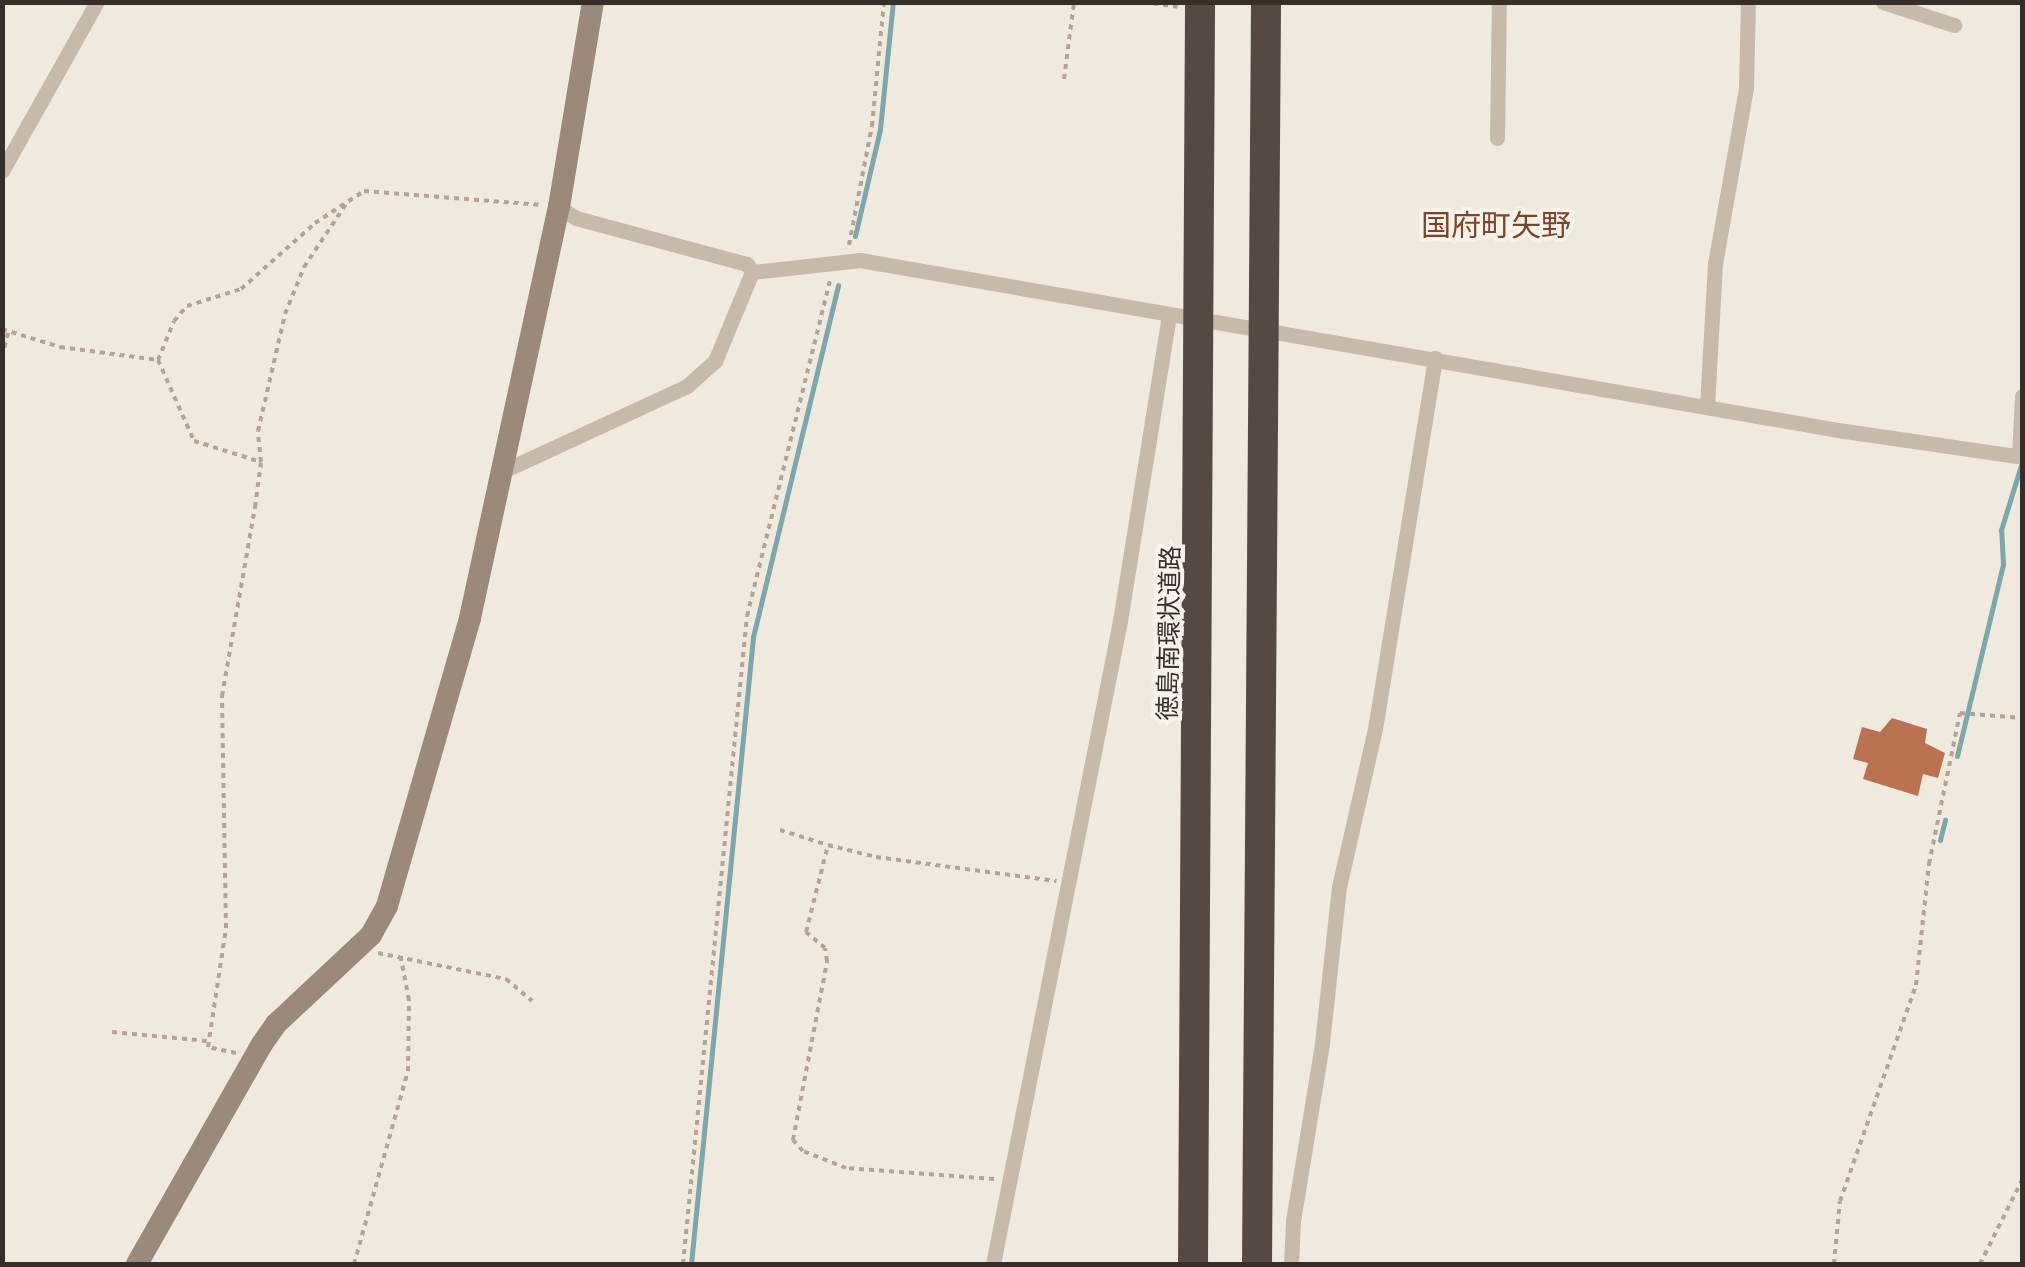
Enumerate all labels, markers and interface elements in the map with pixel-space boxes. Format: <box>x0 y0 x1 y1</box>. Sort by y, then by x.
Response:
district label: 国府町矢野 <box>1421 207 1571 243</box>
street label: 徳島南環状道路 <box>1152 545 1186 721</box>

